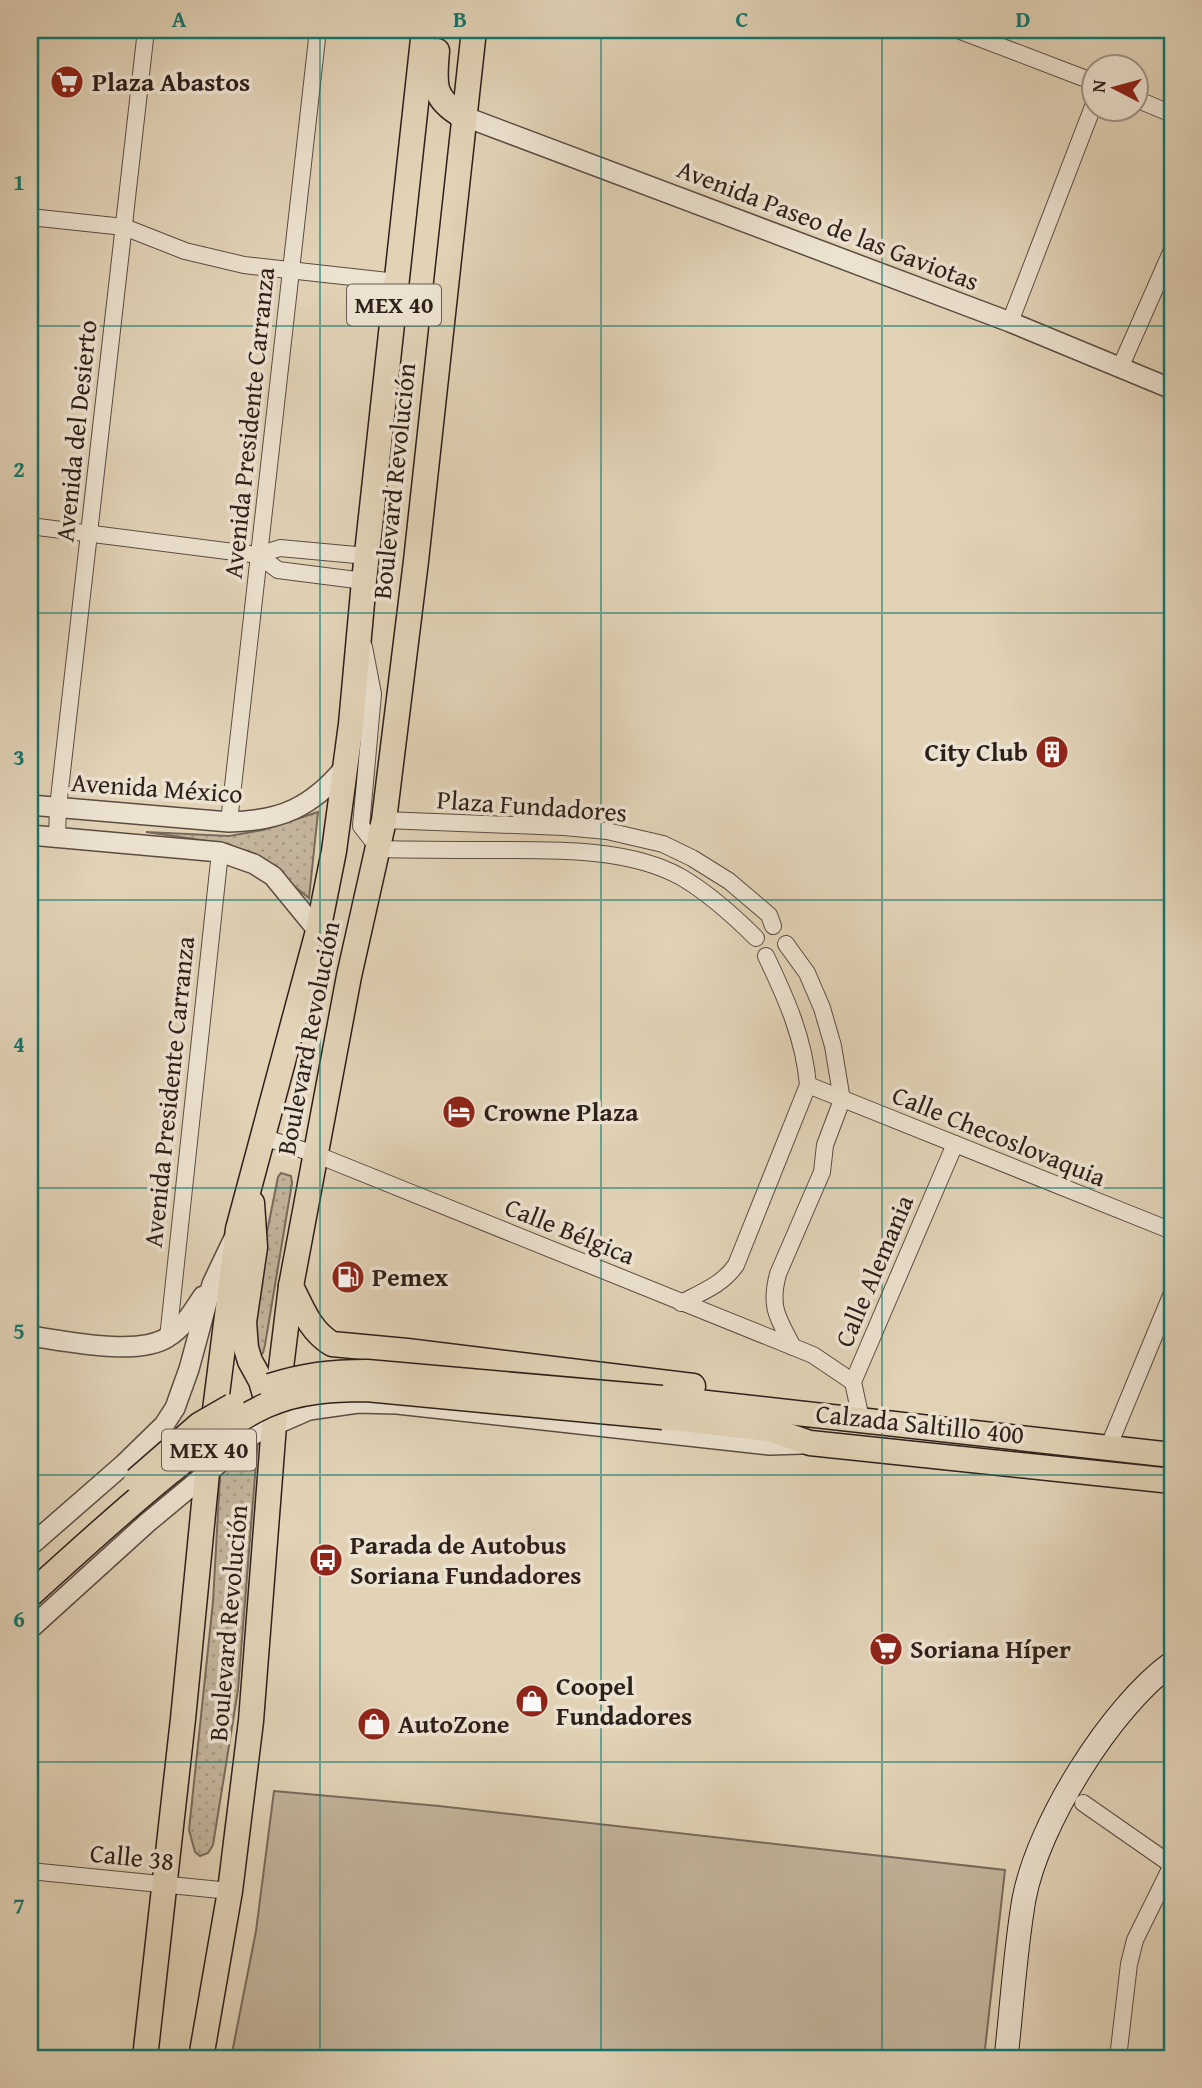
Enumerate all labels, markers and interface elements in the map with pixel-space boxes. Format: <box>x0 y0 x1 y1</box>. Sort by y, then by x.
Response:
text: A <box>172 2 187 35</box>
text: B <box>453 2 467 35</box>
text: C <box>735 2 749 35</box>
text: D <box>1016 2 1031 35</box>
north arrow <box>1080 52 1150 122</box>
place label: Plaza Abastos <box>92 62 250 101</box>
supermarket icon: Plaza Abastos <box>48 63 86 101</box>
text: N <box>1084 78 1113 94</box>
street label: Avenida Paseo de las Gaviotas <box>672 149 985 300</box>
text: 1 <box>13 165 25 198</box>
street label: Avenida Presidente Carranza <box>213 265 284 581</box>
road number: MEX 40 <box>347 284 441 326</box>
street label: Avenida del Desierto <box>44 318 107 544</box>
street label: Boulevard Revolución <box>362 361 425 601</box>
text: 2 <box>13 452 25 485</box>
place label: City Club <box>924 732 1028 771</box>
building icon: City Club <box>1033 733 1071 771</box>
text: 3 <box>13 740 25 773</box>
street label: Avenida México <box>70 762 244 813</box>
street label: Plaza Fundadores <box>436 779 628 832</box>
street label: Boulevard Revolución <box>266 917 349 1158</box>
street label: Avenida Presidente Carranza <box>133 934 204 1250</box>
text: 4 <box>13 1027 25 1060</box>
street label: Calle Checoslovaquia <box>887 1075 1112 1196</box>
place label: Crowne Plaza <box>484 1092 639 1131</box>
hotel icon: Crowne Plaza <box>440 1093 478 1131</box>
street label: Calle Bélgica <box>499 1187 642 1275</box>
street label: Calle Alemania <box>824 1188 923 1353</box>
place label: Pemex <box>372 1257 449 1296</box>
fuel station icon: Pemex <box>329 1258 367 1296</box>
text: 5 <box>13 1314 25 1347</box>
street label: Calzada Saltillo 400 <box>814 1393 1026 1454</box>
road number: MEX 40 <box>162 1430 256 1470</box>
street label: Boulevard Revolución <box>198 1503 257 1743</box>
place label: Parada de Autobus Soriana Fundadores <box>350 1525 581 1594</box>
bus stop icon: Parada de Autobus Soriana Fundadores <box>307 1541 345 1579</box>
text: 6 <box>13 1602 25 1635</box>
place label: Soriana Híper <box>910 1629 1071 1668</box>
supermarket icon: Soriana Híper <box>867 1630 905 1668</box>
place label: Coopel Fundadores <box>556 1666 692 1735</box>
shop icon: Coopel Fundadores <box>513 1682 551 1720</box>
place label: AutoZone <box>398 1704 510 1743</box>
shop icon: AutoZone <box>355 1705 393 1743</box>
street label: Calle 38 <box>88 1833 176 1880</box>
text: 7 <box>13 1889 25 1922</box>

